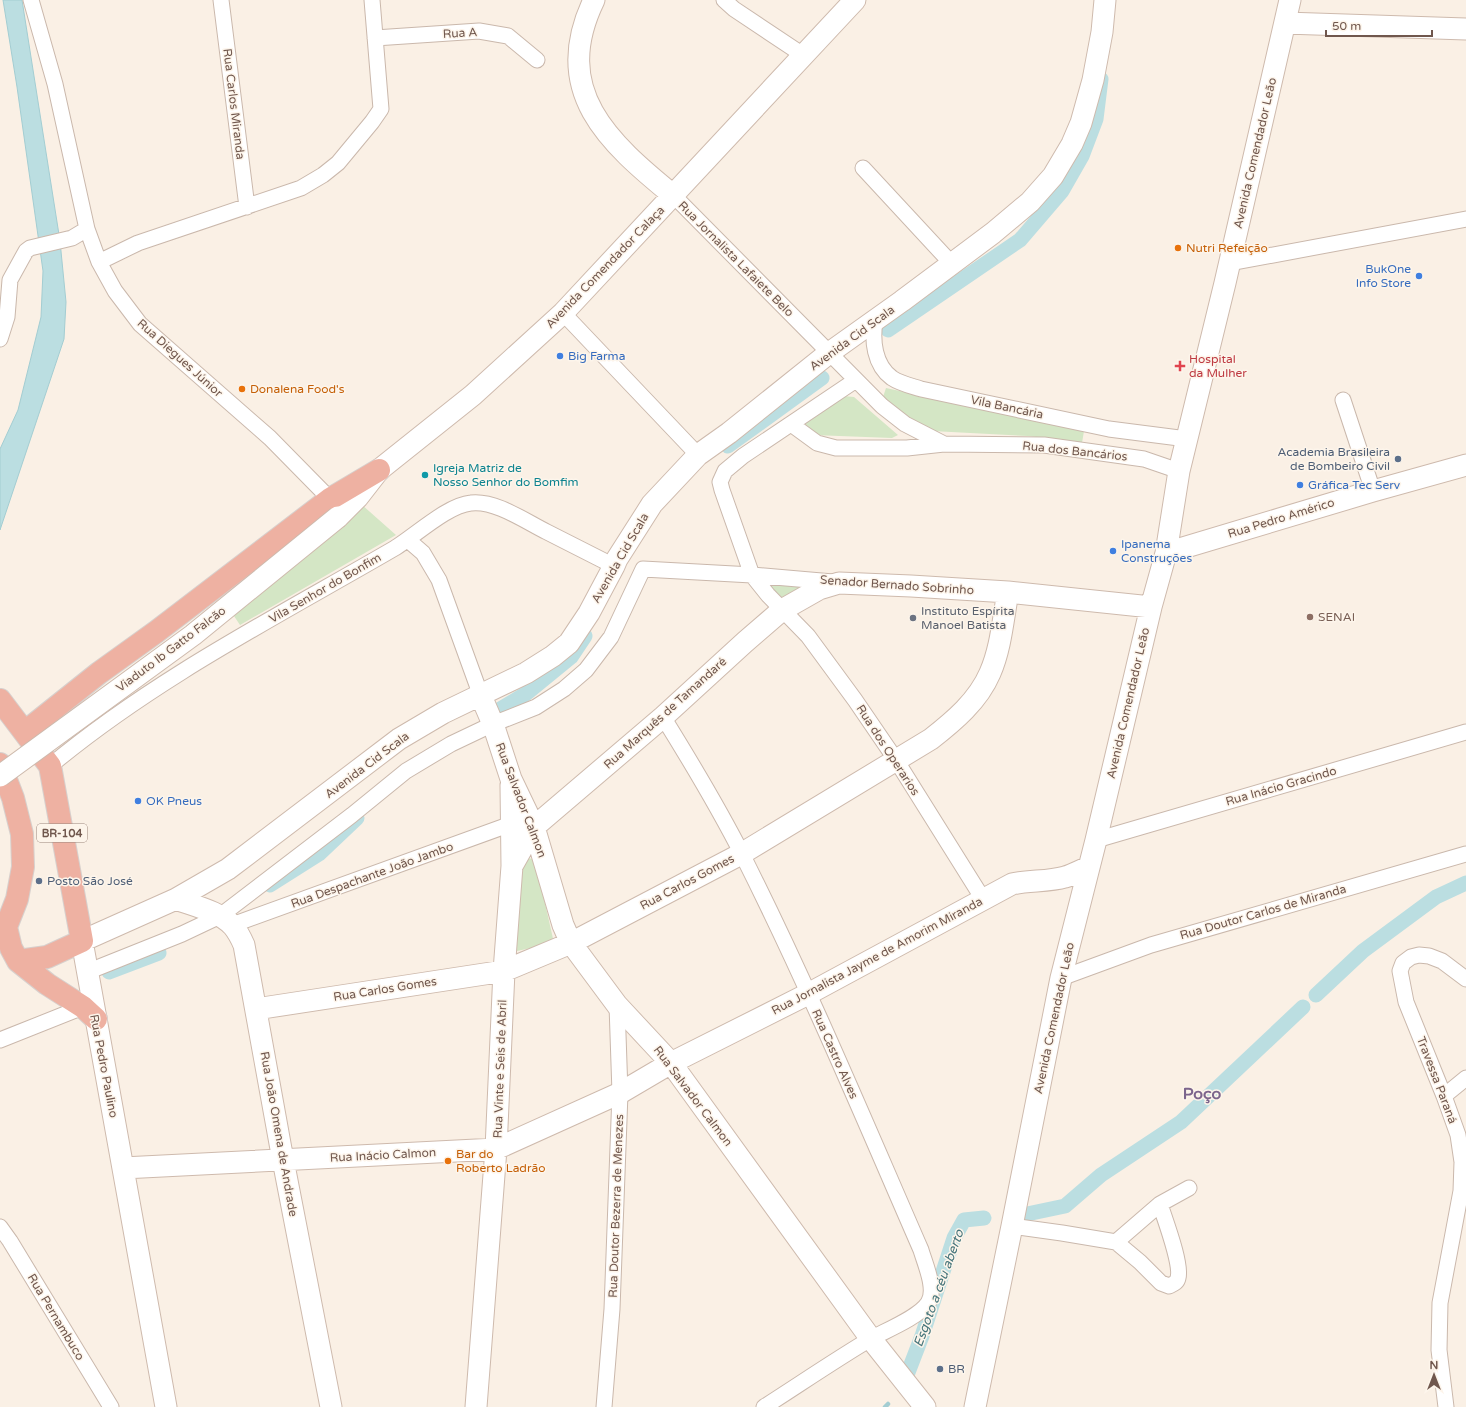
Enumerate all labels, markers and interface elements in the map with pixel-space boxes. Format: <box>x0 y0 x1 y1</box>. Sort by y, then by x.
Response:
scale bar <box>1326 12 1432 38</box>
text: 50 m <box>1332 19 1361 33</box>
street label: Rua A <box>442 25 478 41</box>
street label: Rua Carlos Miranda <box>220 48 248 160</box>
street label: Avenida Comendador Leão <box>1231 76 1279 230</box>
street label: Rua Jornalista Lafaiete Belo <box>675 198 797 320</box>
street label: Avenida Comendador Calaça <box>543 203 667 331</box>
place label: Nutri Refeição <box>1186 241 1268 255</box>
marker: Nutri Refeição <box>1173 243 1183 253</box>
place label: BukOne Info Store <box>1356 262 1411 290</box>
marker: BukOne Info Store <box>1414 271 1424 281</box>
street label: Avenida Cid Scala <box>807 302 897 374</box>
street label: Rua Diegues Júnior <box>134 316 226 400</box>
place label: Big Farma <box>568 349 625 363</box>
marker: Big Farma <box>555 351 565 361</box>
place label: Hospital da Mulher <box>1189 352 1247 380</box>
marker: Hospital da Mulher <box>1174 360 1186 372</box>
place label: Donalena Food's <box>250 382 345 396</box>
marker: Donalena Food's <box>237 384 247 394</box>
street label: Vila Bancária <box>969 392 1045 422</box>
street label: Rua dos Bancários <box>1022 439 1128 464</box>
place label: Academia Brasileira de Bombeiro Civil <box>1277 445 1390 473</box>
marker: Academia Brasileira de Bombeiro Civil <box>1393 454 1403 464</box>
place label: Igreja Matriz de Nosso Senhor do Bomfim <box>433 461 579 489</box>
marker: Igreja Matriz de Nosso Senhor do Bomfim <box>420 470 430 480</box>
place label: Gráfica Tec Serv <box>1308 478 1401 492</box>
marker: Gráfica Tec Serv <box>1295 480 1305 490</box>
street label: Rua Pedro Américo <box>1226 495 1336 541</box>
street label: Avenida Cid Scala <box>589 511 651 605</box>
place label: Ipanema Construções <box>1121 537 1192 565</box>
marker: Ipanema Construções <box>1108 546 1118 556</box>
street label: Vila Senhor do Bonfim <box>266 550 384 626</box>
street label: Senador Bernado Sobrinho <box>820 573 974 597</box>
street label: Viaduto Ib Gatto Falcão <box>113 603 229 695</box>
place label: Instituto Espírita Manoel Batista <box>921 604 1015 632</box>
place label: SENAI <box>1318 610 1355 624</box>
marker: SENAI <box>1305 612 1315 622</box>
marker: Instituto Espírita Manoel Batista <box>908 613 918 623</box>
street label: Avenida Comendador Leão <box>1104 626 1152 780</box>
street label: Rua Marquês de Tamandaré <box>601 654 729 772</box>
street label: Rua dos Operarios <box>853 702 923 798</box>
street label: Avenida Cid Scala <box>322 729 412 801</box>
street label: Rua Salvador Calmon <box>493 740 549 860</box>
street label: Rua Inácio Gracindo <box>1224 763 1338 809</box>
place label: OK Pneus <box>146 794 202 808</box>
marker: OK Pneus <box>133 796 143 806</box>
road number: BR-104 <box>37 824 87 842</box>
street label: Rua Despachante João Jambo <box>289 839 455 911</box>
street label: Rua Carlos Gomes <box>638 851 737 913</box>
place label: Posto São José <box>47 874 133 888</box>
marker: Posto São José <box>34 876 44 886</box>
street label: Rua Doutor Carlos de Miranda <box>1178 882 1348 942</box>
street label: Rua Jornalista Jayme de Amorim Miranda <box>769 894 985 1018</box>
street label: Avenida Comendador Leão <box>1031 941 1077 1095</box>
street label: Rua Carlos Gomes <box>332 974 438 1004</box>
street label: Rua Vinte e Seis de Abril <box>491 999 509 1139</box>
street label: Rua Castro Alves <box>809 1007 861 1101</box>
street label: Rua Pedro Paulino <box>87 1013 121 1119</box>
street label: Travessa Paraná <box>1414 1034 1460 1126</box>
street label: Rua Salvador Calmon <box>651 1043 735 1149</box>
street label: Rua João Omena de Andrade <box>258 1050 300 1218</box>
district label: Poço <box>1183 1084 1221 1104</box>
street label: Rua Doutor Bezerra de Menezes <box>606 1114 626 1298</box>
street label: Rua Inácio Calmon <box>329 1145 437 1165</box>
place label: Bar do Roberto Ladrão <box>456 1147 546 1175</box>
marker: Bar do Roberto Ladrão <box>443 1156 453 1166</box>
water label: Esgoto a céu aberto <box>910 1227 968 1349</box>
street label: Rua Pernambuco <box>25 1271 87 1363</box>
north arrow <box>1414 1355 1454 1395</box>
text: N <box>1430 1359 1438 1372</box>
place label: BR <box>948 1362 965 1376</box>
marker: BR <box>935 1364 945 1374</box>

